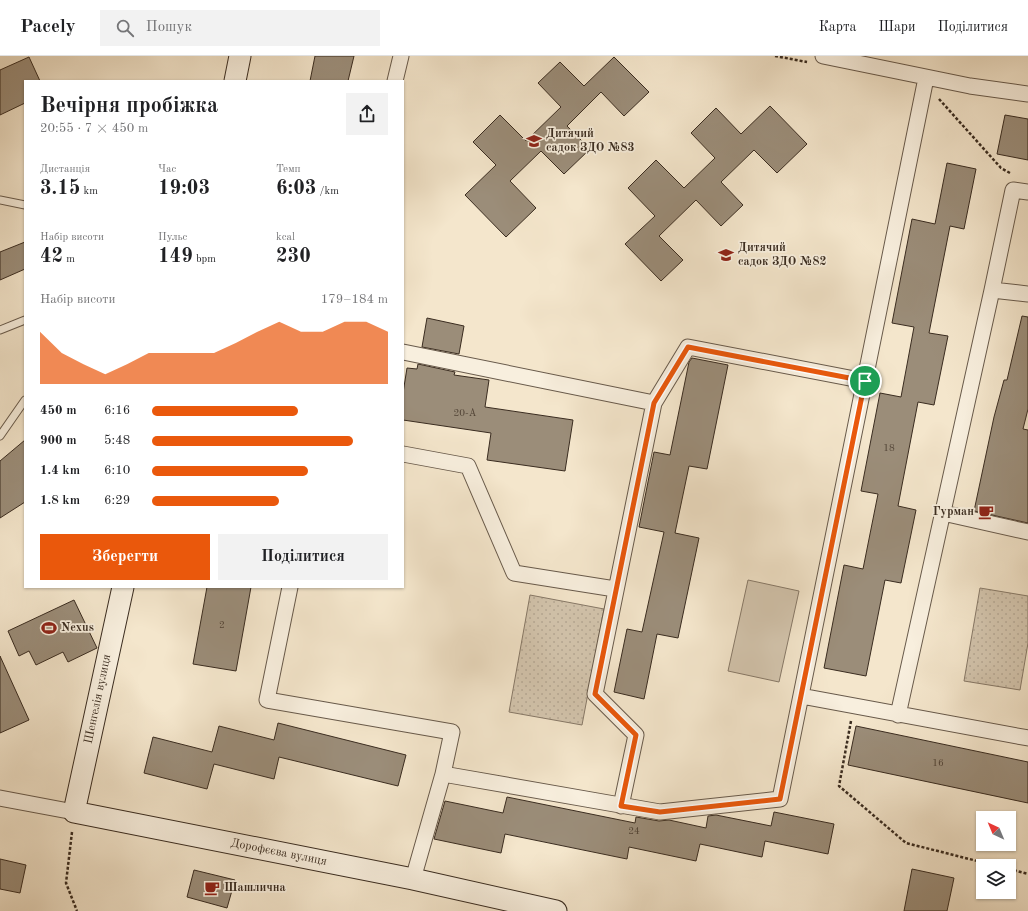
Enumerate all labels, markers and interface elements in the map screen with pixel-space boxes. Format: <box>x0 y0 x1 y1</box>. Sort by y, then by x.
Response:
search box <box>100 10 380 46</box>
icon: search <box>114 17 136 39</box>
text: Pacely <box>20 18 76 37</box>
text: Пошук <box>146 20 192 35</box>
text: Карта <box>819 20 857 34</box>
text: Шари <box>879 20 916 34</box>
text: Поділитися <box>938 20 1008 34</box>
button: share <box>346 93 388 135</box>
text: Вечірня пробіжка <box>40 95 218 117</box>
text: 20:55 · 7 × 450 m <box>40 122 148 135</box>
place label: Дитячий садок ЗДО №83 <box>546 128 634 154</box>
school or university icon: Дитячий садок ЗДО №83 <box>525 132 543 150</box>
text: Дистанція <box>40 164 90 175</box>
text: Час <box>158 164 176 175</box>
text: Темп <box>276 164 301 175</box>
text: 3.15 <box>40 179 80 199</box>
text: 19:03 <box>158 179 210 199</box>
text: 6:03 <box>276 179 316 199</box>
text: km <box>80 186 98 197</box>
text: /km <box>316 186 339 197</box>
text: Набір висоти <box>40 232 104 243</box>
text: Пульс <box>158 232 187 243</box>
text: kcal <box>276 232 295 243</box>
place label: Дитячий садок ЗДО №82 <box>738 242 826 268</box>
school or university icon: Дитячий садок ЗДО №82 <box>717 246 735 264</box>
text: 42 <box>40 247 63 267</box>
text: 149 <box>158 247 193 267</box>
text: 230 <box>276 247 311 267</box>
text: m <box>63 254 75 265</box>
text: bpm <box>193 254 216 265</box>
text: Набір висоти <box>40 293 115 306</box>
text: 179–184 m <box>321 293 388 306</box>
pin <box>848 364 882 398</box>
icon: arrive <box>854 370 876 392</box>
text: 450 m <box>40 404 77 417</box>
text: 6:16 <box>104 404 130 417</box>
house number: 20-А <box>454 408 477 418</box>
text: 900 m <box>40 434 77 447</box>
text: 5:48 <box>104 434 130 447</box>
house number: 18 <box>883 443 895 453</box>
text: 1.4 km <box>40 464 80 477</box>
text: 6:10 <box>104 464 130 477</box>
text: 1.8 km <box>40 494 80 507</box>
text: 6:29 <box>104 494 130 507</box>
cafe icon: Гурман <box>977 503 995 521</box>
place label: Гурман <box>933 506 974 518</box>
button: Зберегти <box>40 534 210 580</box>
button: Поділитися <box>218 534 388 580</box>
sports icon: Nexus <box>40 619 58 637</box>
house number: 2 <box>219 620 225 630</box>
place label: Nexus <box>61 622 94 634</box>
street label: Шенгелія вулиця <box>82 653 113 745</box>
house number: 16 <box>932 758 944 768</box>
north arrow <box>976 811 1016 851</box>
map controls <box>976 811 1016 899</box>
house number: 24 <box>628 826 640 836</box>
street label: Дорофєєва вулиця <box>230 837 328 868</box>
button: layers <box>976 859 1016 899</box>
cafe icon: Шашлична <box>203 879 221 897</box>
place label: Шашлична <box>224 882 286 894</box>

